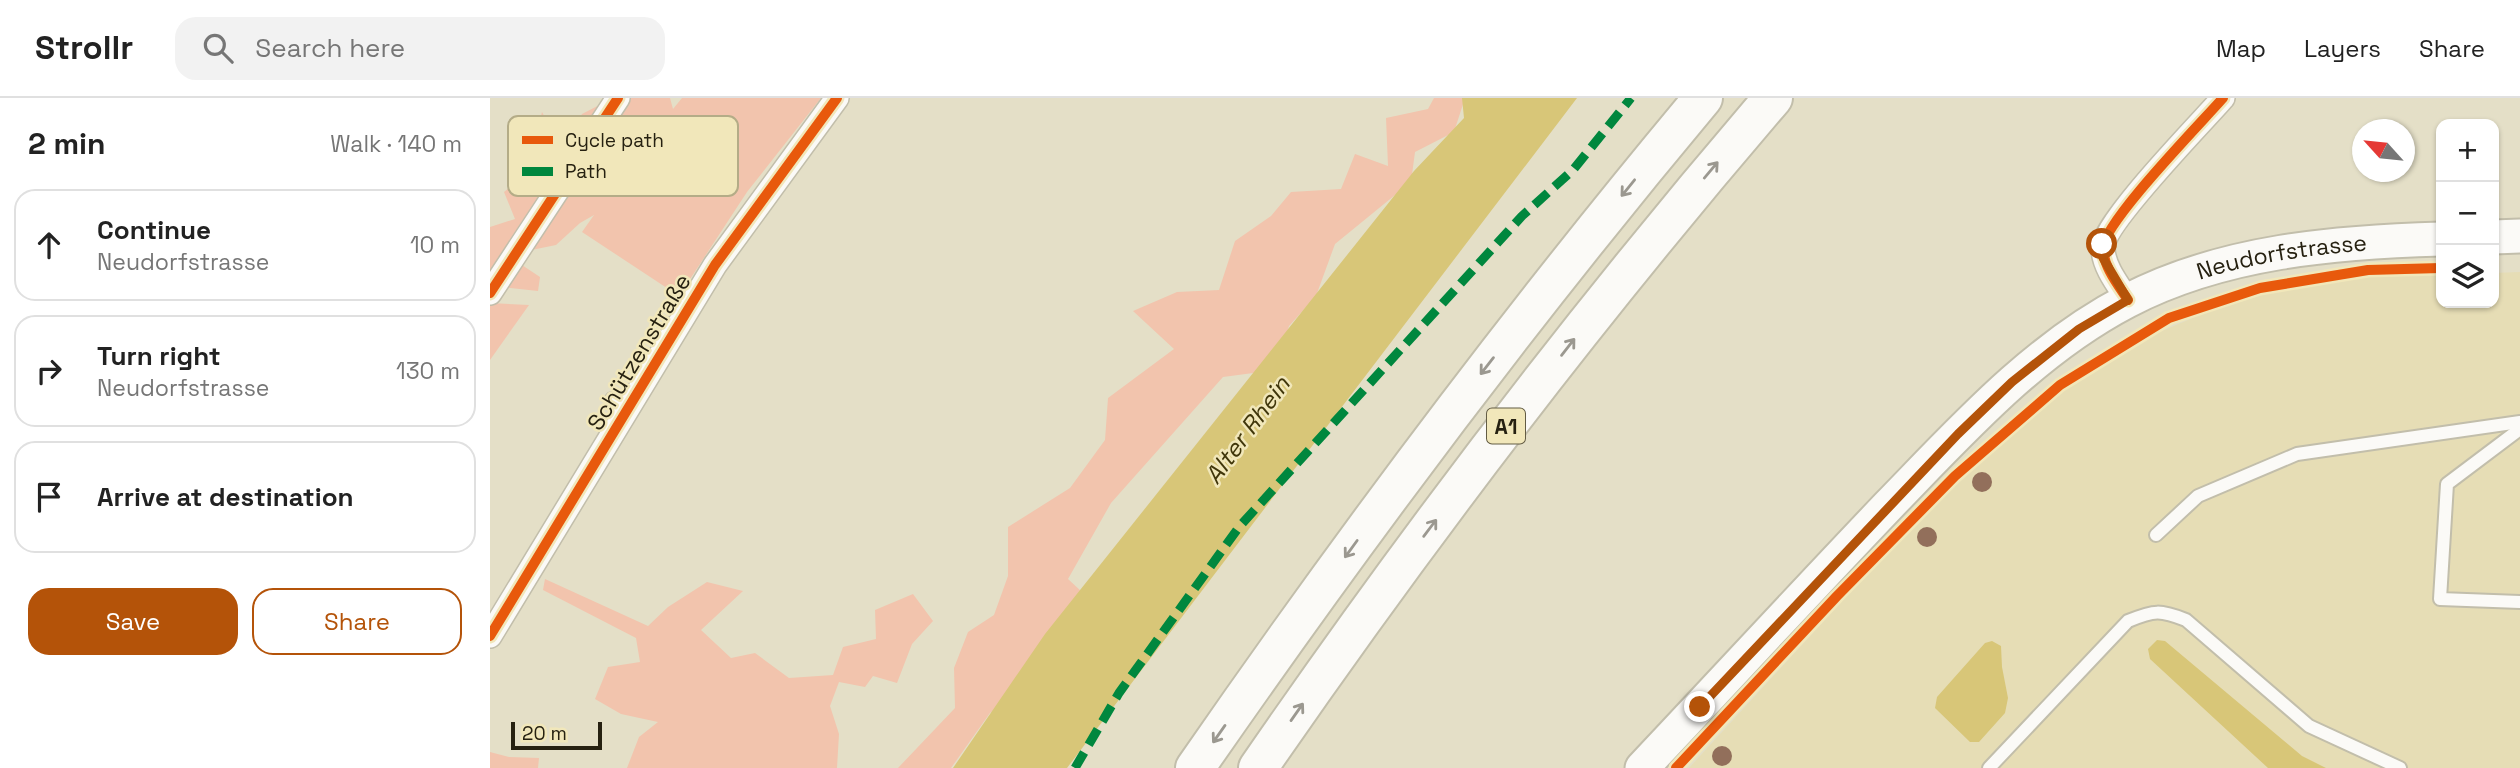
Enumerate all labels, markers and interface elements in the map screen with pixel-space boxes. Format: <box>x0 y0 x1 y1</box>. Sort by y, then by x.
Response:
search box <box>175 17 665 80</box>
text: Strollr <box>35 27 133 69</box>
icon: search <box>199 29 237 67</box>
text: Search here <box>255 31 405 65</box>
text: Map <box>2216 33 2266 64</box>
text: Layers <box>2304 33 2381 64</box>
text: Share <box>2419 33 2485 64</box>
legend <box>508 116 738 196</box>
north arrow <box>2352 119 2415 182</box>
map controls <box>2436 119 2499 308</box>
button: + <box>2436 119 2499 182</box>
text: 2 min <box>28 124 106 163</box>
text: Cycle path <box>565 128 664 153</box>
text: Walk · 140 m <box>330 129 462 159</box>
text: Path <box>565 159 607 184</box>
one-way arrow <box>1703 161 1719 179</box>
one-way arrow <box>1621 178 1636 197</box>
button: − <box>2436 182 2499 245</box>
text: Continue <box>97 213 211 247</box>
icon: ahead <box>30 226 68 264</box>
route start <box>2086 228 2117 259</box>
street label: Neudorfstrasse <box>2193 228 2368 286</box>
text: 10 m <box>410 230 460 260</box>
button: layers <box>2436 245 2499 308</box>
text: Neudorfstrasse <box>97 247 269 277</box>
street label: Schützenstraße <box>580 268 698 436</box>
one-way arrow <box>1560 338 1575 356</box>
text: Turn right <box>97 339 221 373</box>
icon: right <box>30 352 68 390</box>
text: 130 m <box>396 356 460 386</box>
one-way arrow <box>1479 356 1494 375</box>
water label: Alter Rhein <box>1198 369 1297 490</box>
text: Neudorfstrasse <box>97 373 269 403</box>
road number: A1 <box>1487 408 1525 444</box>
icon: arrive <box>30 478 68 516</box>
text: Arrive at destination <box>97 480 354 514</box>
one-way arrow <box>1422 518 1437 537</box>
one-way arrow <box>1343 539 1358 557</box>
button: Save <box>28 588 238 655</box>
button: Share <box>252 588 462 655</box>
route end <box>1684 691 1715 722</box>
one-way arrow <box>1290 703 1304 722</box>
scale bar <box>511 719 602 751</box>
text: 20 m <box>522 721 567 746</box>
one-way arrow <box>1212 724 1226 743</box>

